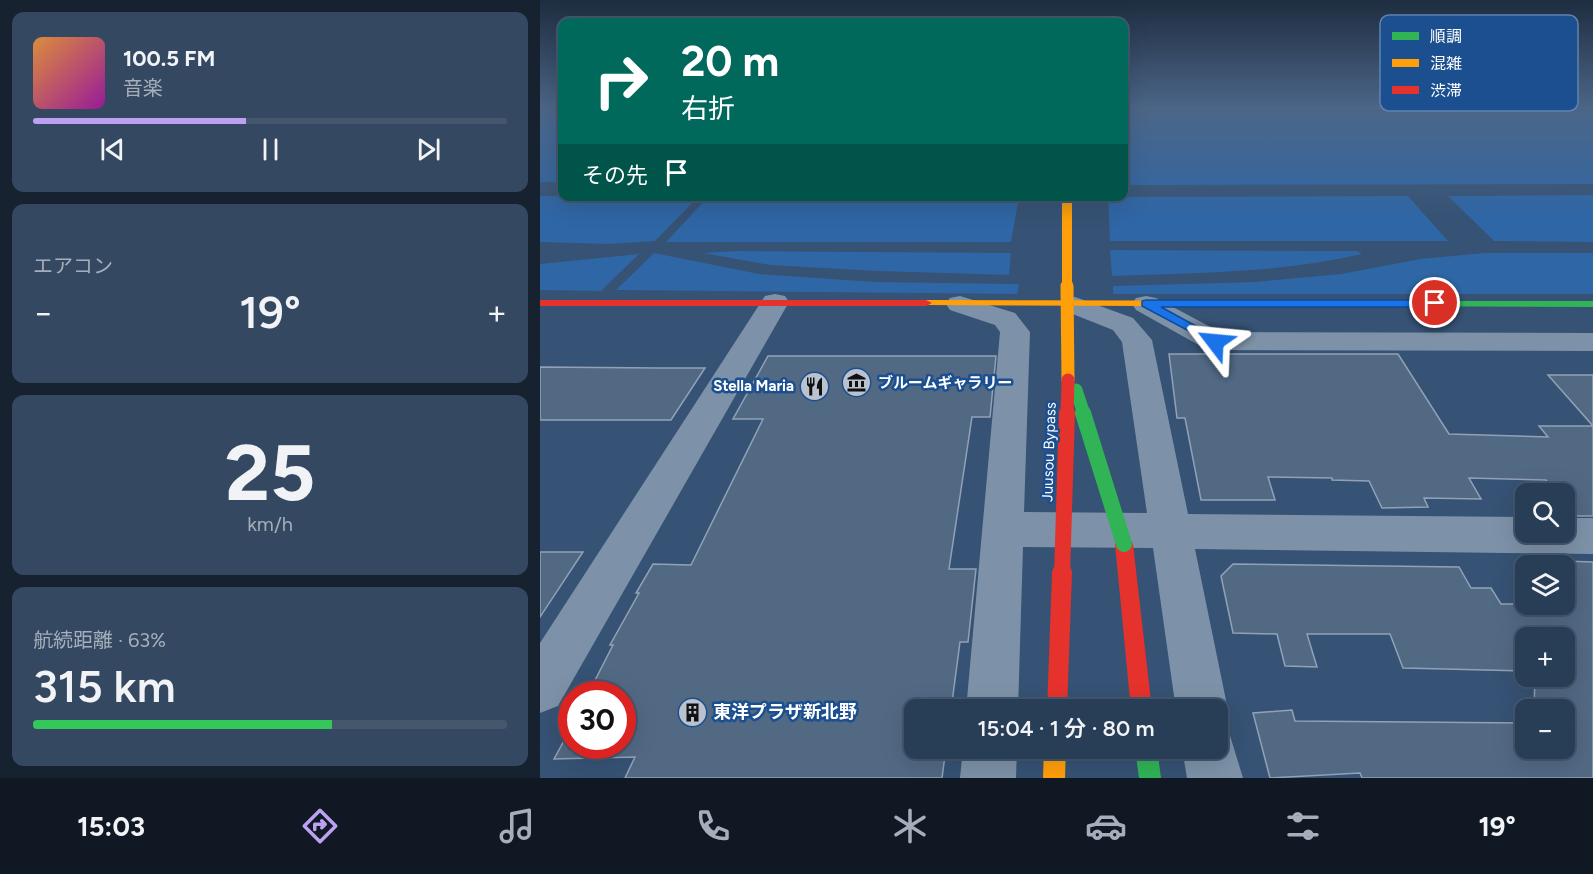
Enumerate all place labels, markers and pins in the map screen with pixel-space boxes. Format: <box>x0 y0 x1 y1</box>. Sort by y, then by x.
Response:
pin <box>1409 277 1460 328</box>
museum icon: ブルームギャラリー <box>841 367 873 399</box>
restaurant icon: Stella Maria <box>799 370 831 402</box>
place label: ブルームギャラリー <box>878 374 1013 392</box>
place label: Stella Maria <box>713 377 794 395</box>
building icon: 東洋プラザ新北野 <box>676 696 708 728</box>
place label: 東洋プラザ新北野 <box>713 701 857 723</box>

